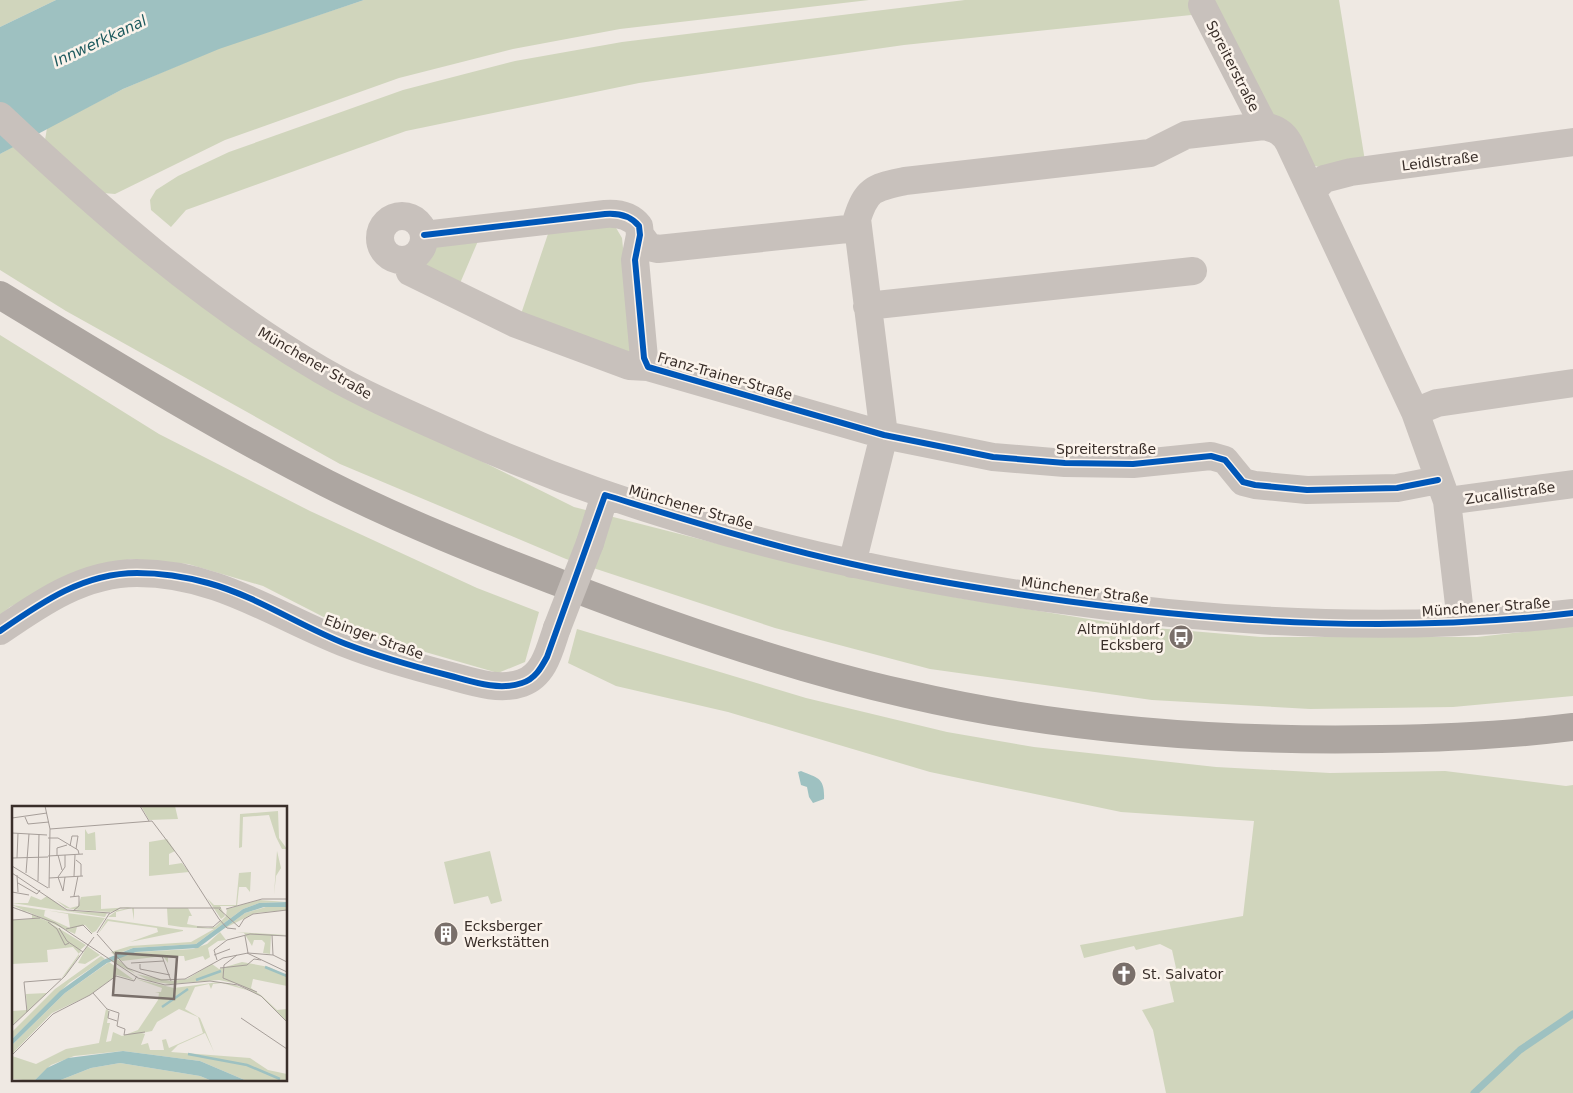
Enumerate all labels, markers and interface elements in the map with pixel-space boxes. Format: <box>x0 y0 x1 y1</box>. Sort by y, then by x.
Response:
water label: Innwerkkanal <box>51 11 150 70</box>
street label: Spreiterstraße <box>1203 18 1263 114</box>
street label: Leidlstraße <box>1401 148 1479 174</box>
street label: Münchener Straße <box>255 324 375 402</box>
street label: Franz-Trainer-Straße <box>656 349 794 403</box>
street label: Spreiterstraße <box>1056 441 1156 457</box>
street label: Zucallistraße <box>1464 479 1556 507</box>
street label: Münchener Straße <box>627 482 755 532</box>
street label: Münchener Straße <box>1020 573 1150 607</box>
street label: Münchener Straße <box>1421 595 1551 619</box>
street label: Ebinger Straße <box>322 612 426 662</box>
place label: Altmühldorf, Ecksberg <box>1077 621 1164 653</box>
bus stop icon: Altmühldorf, Ecksberg <box>1168 624 1194 650</box>
inset map <box>12 806 288 1080</box>
place label: Ecksberger Werkstätten <box>464 918 549 950</box>
building icon: Ecksberger Werkstätten <box>433 921 459 947</box>
church icon: St. Salvator <box>1111 961 1137 987</box>
place label: St. Salvator <box>1142 966 1224 982</box>

